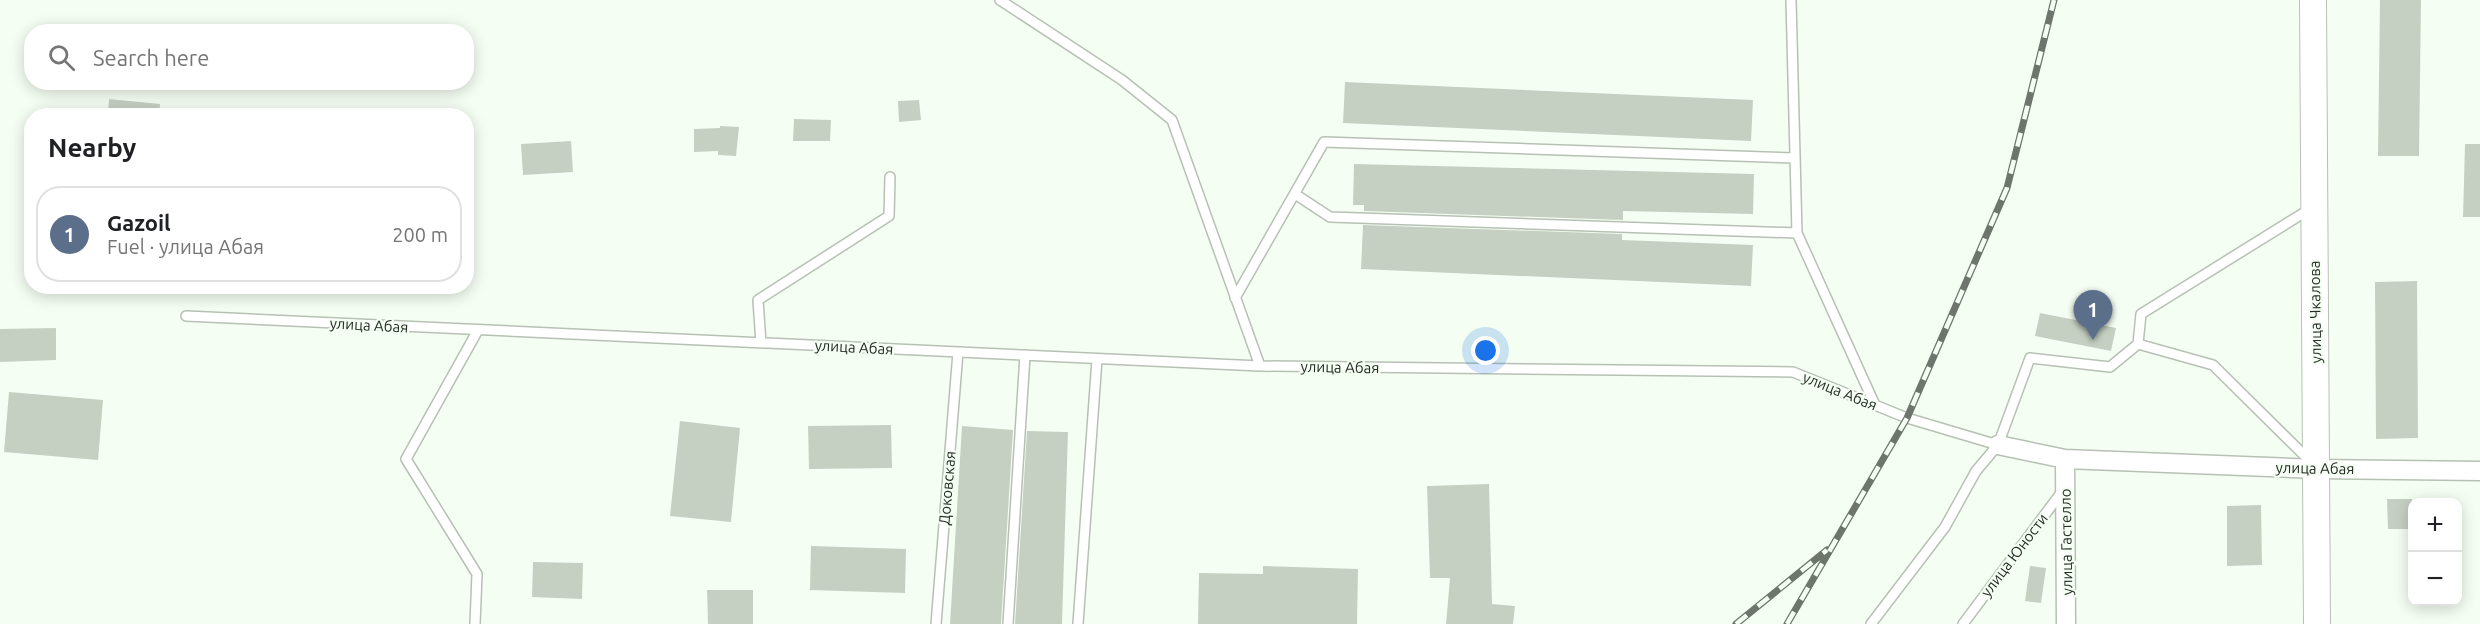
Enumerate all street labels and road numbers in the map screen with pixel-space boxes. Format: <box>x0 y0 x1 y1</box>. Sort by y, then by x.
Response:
street label: улица Чкалова <box>2306 261 2324 363</box>
street label: улица Абая <box>329 314 409 336</box>
street label: улица Абая <box>814 336 894 358</box>
street label: улица Абая <box>1300 358 1380 376</box>
street label: улица Абая <box>1800 368 1880 414</box>
street label: Доковская <box>935 450 959 526</box>
street label: улица Абая <box>2275 459 2355 477</box>
street label: улица Гастелло <box>2057 488 2075 596</box>
street label: улица Юности <box>1977 510 2051 600</box>

